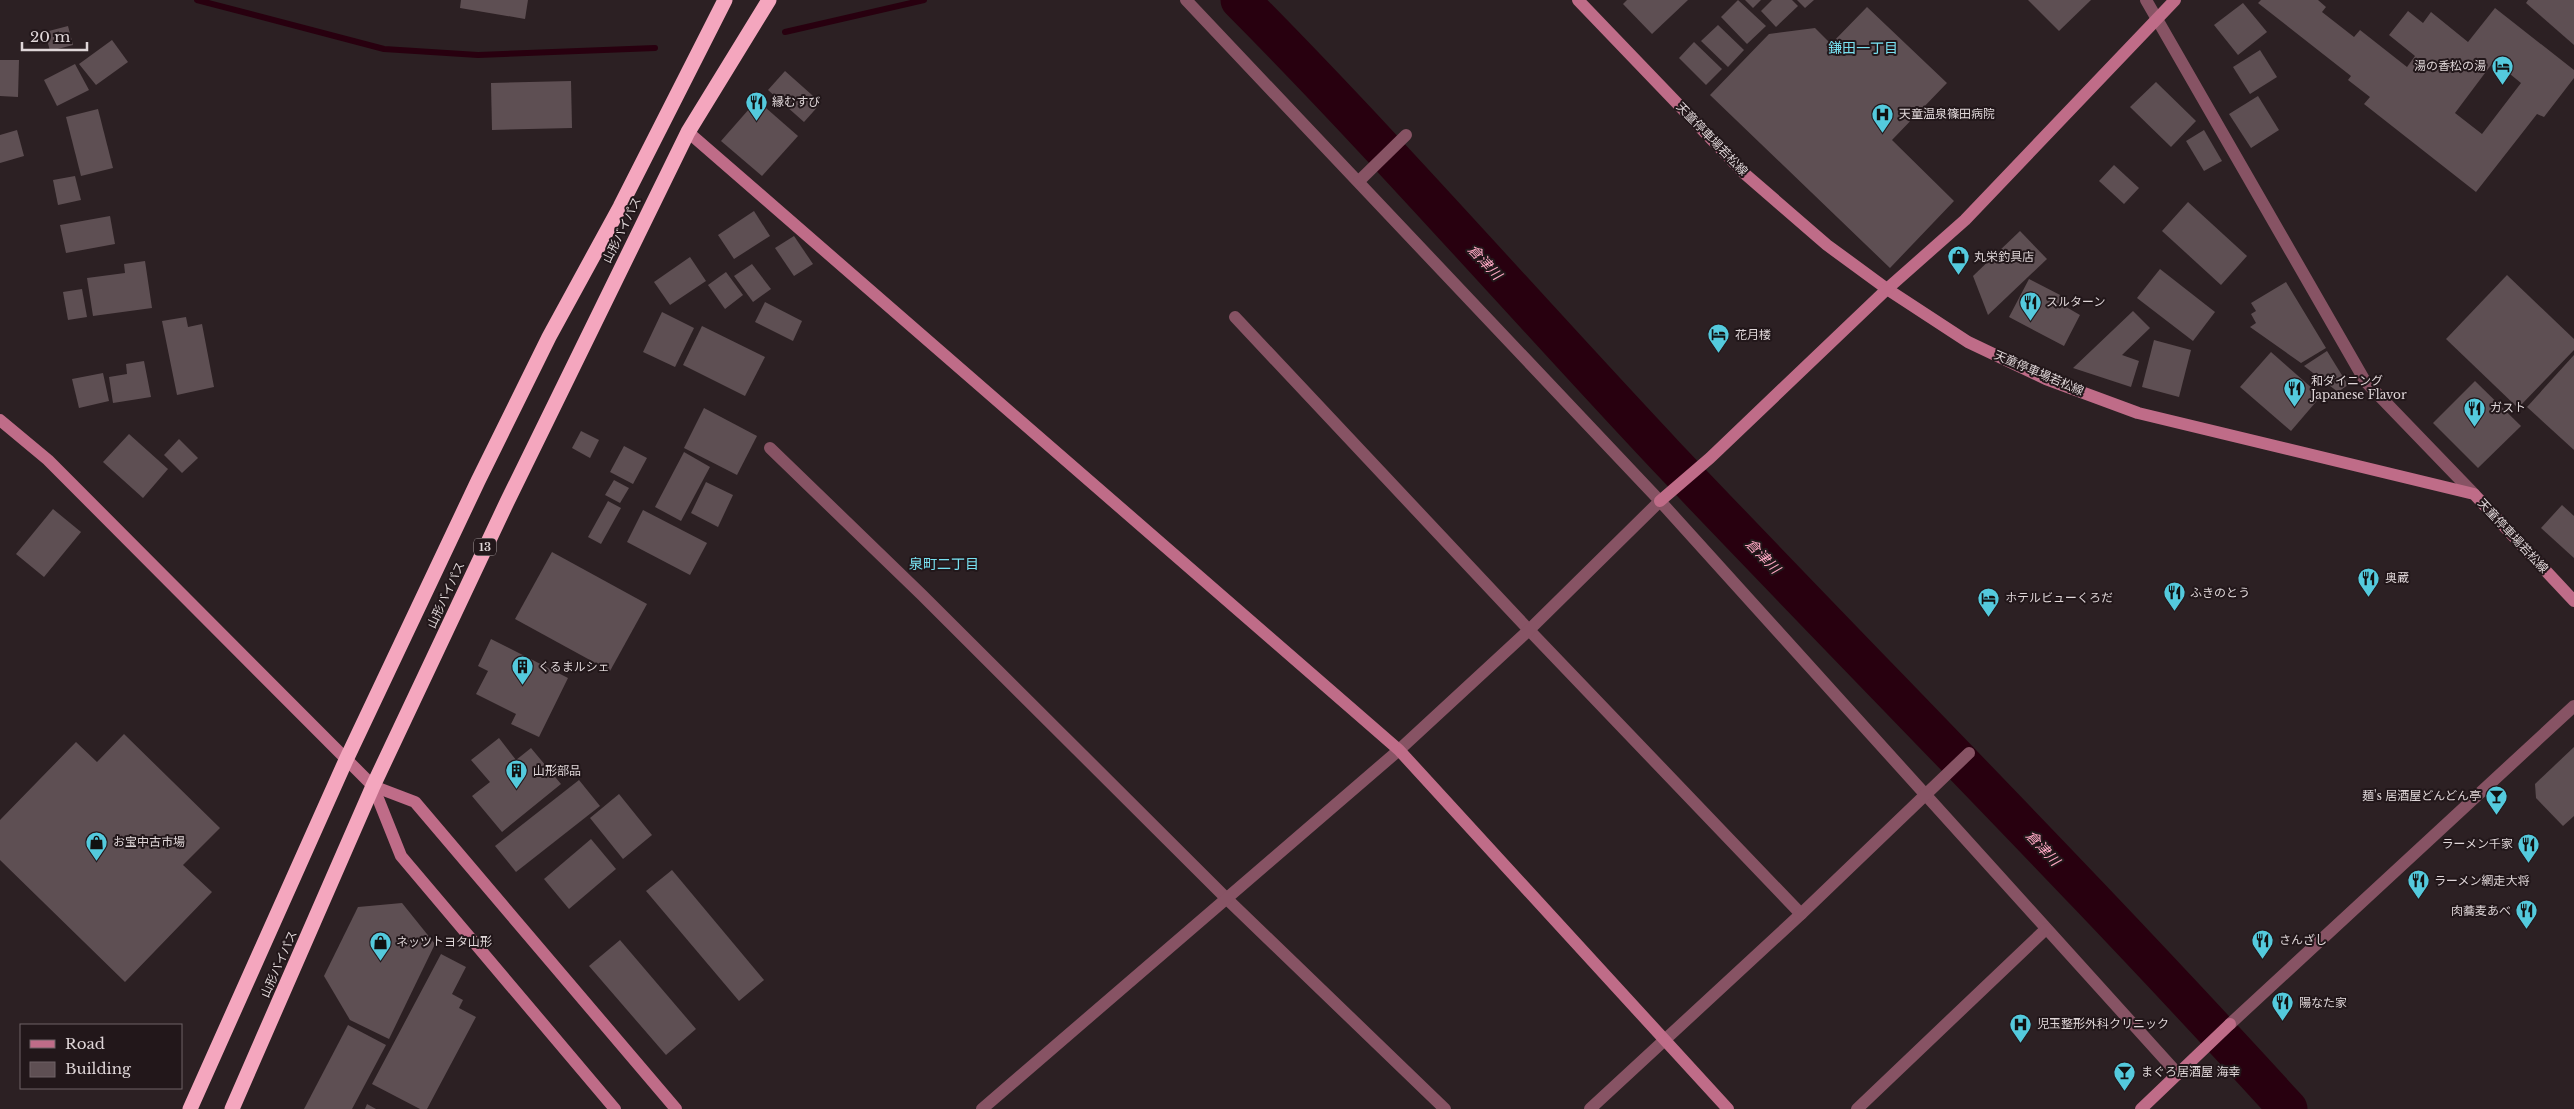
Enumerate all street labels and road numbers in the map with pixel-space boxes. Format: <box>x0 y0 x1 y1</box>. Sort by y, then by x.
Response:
street label: 天童停車場若松線 <box>1674 99 1751 178</box>
street label: 山形バイパス <box>599 194 644 265</box>
street label: 天童停車場若松線 <box>1992 347 2086 398</box>
street label: 天童停車場若松線 <box>2475 495 2552 576</box>
road number: 13 <box>474 538 496 556</box>
street label: 山形バイパス <box>424 559 468 630</box>
street label: 山形バイパス <box>257 928 300 1000</box>

